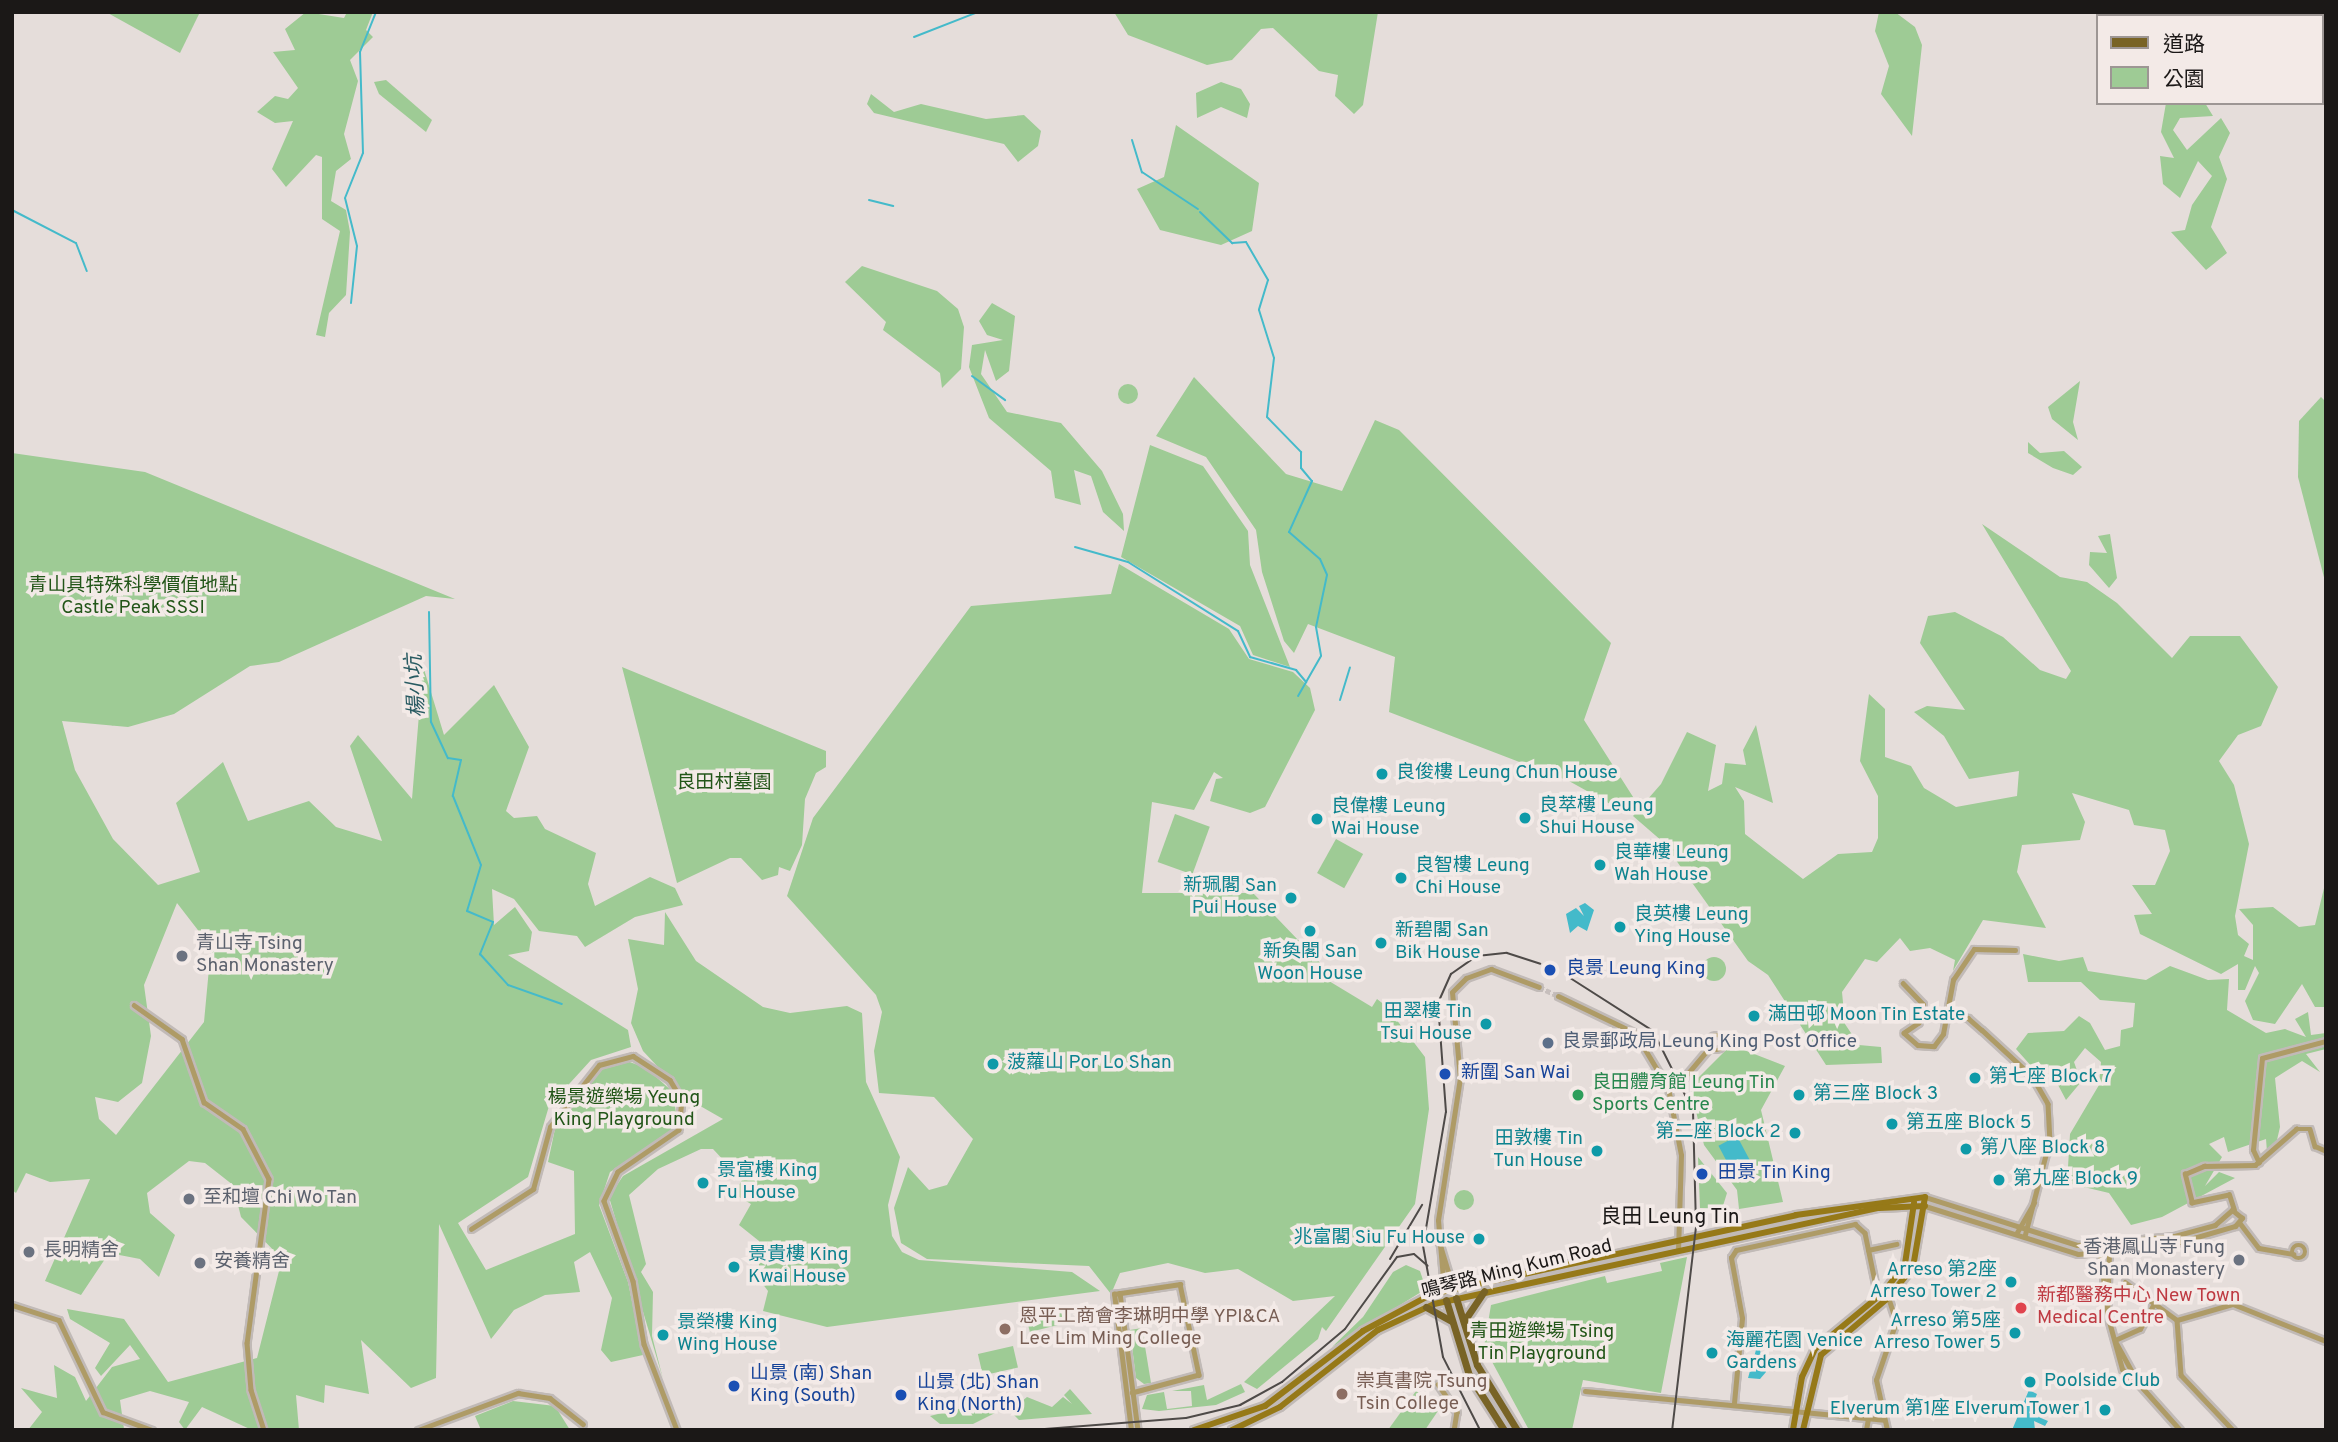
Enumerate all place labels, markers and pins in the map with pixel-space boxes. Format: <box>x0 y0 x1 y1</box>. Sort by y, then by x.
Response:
place label: 良俊樓 Leung Chun House <box>1396 763 1618 785</box>
marker: 良俊樓 Leung Chun House <box>1374 766 1390 782</box>
place label: 良萃樓 Leung Shui House <box>1539 796 1654 840</box>
place label: 良偉樓 Leung Wai House <box>1331 797 1446 841</box>
marker: 良萃樓 Leung Shui House <box>1517 810 1533 826</box>
marker: 良偉樓 Leung Wai House <box>1309 811 1325 827</box>
place label: 良華樓 Leung Wah House <box>1614 843 1729 887</box>
place label: 良智樓 Leung Chi House <box>1415 856 1530 900</box>
marker: 良華樓 Leung Wah House <box>1592 857 1608 873</box>
marker: 良智樓 Leung Chi House <box>1393 870 1409 886</box>
place label: 新珮閣 San Pui House <box>1183 876 1277 920</box>
marker: 新珮閣 San Pui House <box>1283 890 1299 906</box>
place label: 良英樓 Leung Ying House <box>1634 905 1749 949</box>
marker: 良英樓 Leung Ying House <box>1612 919 1628 935</box>
place label: 新碧閣 San Bik House <box>1395 921 1489 965</box>
marker: 新奐閣 San Woon House <box>1302 923 1318 939</box>
place label: 青山寺 Tsing Shan Monastery <box>196 934 334 978</box>
marker: 新碧閣 San Bik House <box>1373 935 1389 951</box>
place label: 新奐閣 San Woon House <box>1257 942 1363 986</box>
marker: 青山寺 Tsing Shan Monastery <box>174 948 190 964</box>
place label: 良景 Leung King <box>1566 959 1705 981</box>
marker: 良景 Leung King <box>1540 960 1560 980</box>
place label: 田翠樓 Tin Tsui House <box>1380 1002 1472 1046</box>
place label: 滿田邨 Moon Tin Estate <box>1768 1005 1966 1027</box>
marker: 滿田邨 Moon Tin Estate <box>1746 1008 1762 1024</box>
marker: 田翠樓 Tin Tsui House <box>1478 1016 1494 1032</box>
place label: 良景郵政局 Leung King Post Office <box>1562 1032 1857 1054</box>
marker: 良景郵政局 Leung King Post Office <box>1540 1035 1556 1051</box>
place label: 菠蘿山 Por Lo Shan <box>1007 1053 1172 1075</box>
marker: 菠蘿山 Por Lo Shan <box>985 1056 1001 1072</box>
place label: 新圍 San Wai <box>1461 1063 1571 1085</box>
marker: 新圍 San Wai <box>1435 1064 1455 1084</box>
place label: 第七座 Block 7 <box>1989 1067 2113 1089</box>
marker: 第七座 Block 7 <box>1967 1070 1983 1086</box>
place label: 良田體育館 Leung Tin Sports Centre <box>1592 1073 1776 1117</box>
place label: 第三座 Block 3 <box>1813 1084 1938 1106</box>
marker: 良田體育館 Leung Tin Sports Centre <box>1570 1087 1586 1103</box>
marker: 第三座 Block 3 <box>1791 1087 1807 1103</box>
place label: 第五座 Block 5 <box>1906 1113 2032 1135</box>
marker: 第五座 Block 5 <box>1884 1116 1900 1132</box>
place label: 第二座 Block 2 <box>1656 1122 1781 1144</box>
marker: 第二座 Block 2 <box>1787 1125 1803 1141</box>
place label: 田敦樓 Tin Tun House <box>1493 1129 1583 1173</box>
place label: 第八座 Block 8 <box>1980 1138 2105 1160</box>
marker: 第八座 Block 8 <box>1958 1141 1974 1157</box>
marker: 田敦樓 Tin Tun House <box>1589 1143 1605 1159</box>
place label: 景富樓 King Fu House <box>717 1161 818 1205</box>
place label: 田景 Tin King <box>1718 1163 1831 1185</box>
marker: 田景 Tin King <box>1692 1164 1712 1184</box>
place label: 第九座 Block 9 <box>2013 1169 2138 1191</box>
marker: 第九座 Block 9 <box>1991 1172 2007 1188</box>
marker: 景富樓 King Fu House <box>695 1175 711 1191</box>
place label: 至和壇 Chi Wo Tan <box>203 1188 358 1210</box>
marker: 至和壇 Chi Wo Tan <box>181 1191 197 1207</box>
place label: 兆富閣 Siu Fu House <box>1293 1228 1465 1250</box>
marker: 兆富閣 Siu Fu House <box>1471 1231 1487 1247</box>
place label: 香港鳳山寺 Fung Shan Monastery <box>2083 1238 2225 1282</box>
place label: 長明精舍 <box>43 1241 119 1263</box>
marker: 長明精舍 <box>21 1244 37 1260</box>
place label: 景貴樓 King Kwai House <box>748 1245 849 1289</box>
place label: 安養精舍 <box>214 1252 290 1274</box>
marker: 香港鳳山寺 Fung Shan Monastery <box>2231 1252 2247 1268</box>
marker: 安養精舍 <box>192 1255 208 1271</box>
marker: 景貴樓 King Kwai House <box>726 1259 742 1275</box>
place label: Arreso 第2座 Arreso Tower 2 <box>1869 1260 1997 1304</box>
marker: Arreso 第2座 Arreso Tower 2 <box>2003 1274 2019 1290</box>
place label: 新都醫務中心 New Town Medical Centre <box>2037 1286 2241 1330</box>
marker: 新都醫務中心 New Town Medical Centre <box>2011 1298 2031 1318</box>
place label: 恩平工商會李琳明中學 YPI&CA Lee Lim Ming College <box>1019 1307 1280 1351</box>
place label: Arreso 第5座 Arreso Tower 5 <box>1873 1311 2001 1355</box>
place label: 景榮樓 King Wing House <box>677 1313 778 1357</box>
marker: 恩平工商會李琳明中學 YPI&CA Lee Lim Ming College <box>997 1321 1013 1337</box>
marker: Arreso 第5座 Arreso Tower 5 <box>2007 1325 2023 1341</box>
marker: 景榮樓 King Wing House <box>655 1327 671 1343</box>
place label: 海麗花園 Venice Gardens <box>1726 1331 1863 1375</box>
marker: 海麗花園 Venice Gardens <box>1704 1345 1720 1361</box>
place label: 山景 (南) Shan King (South) <box>750 1364 872 1408</box>
place label: Poolside Club <box>2044 1371 2160 1393</box>
place label: 崇真書院 Tsung Tsin College <box>1356 1372 1487 1416</box>
place label: 山景 (北) Shan King (North) <box>917 1373 1039 1417</box>
marker: Poolside Club <box>2022 1374 2038 1390</box>
marker: 山景 (南) Shan King (South) <box>724 1376 744 1396</box>
marker: 山景 (北) Shan King (North) <box>891 1385 911 1405</box>
marker: 崇真書院 Tsung Tsin College <box>1334 1386 1350 1402</box>
place label: Elverum 第1座 Elverum Tower 1 <box>1829 1399 2091 1421</box>
marker: Elverum 第1座 Elverum Tower 1 <box>2097 1402 2113 1418</box>

